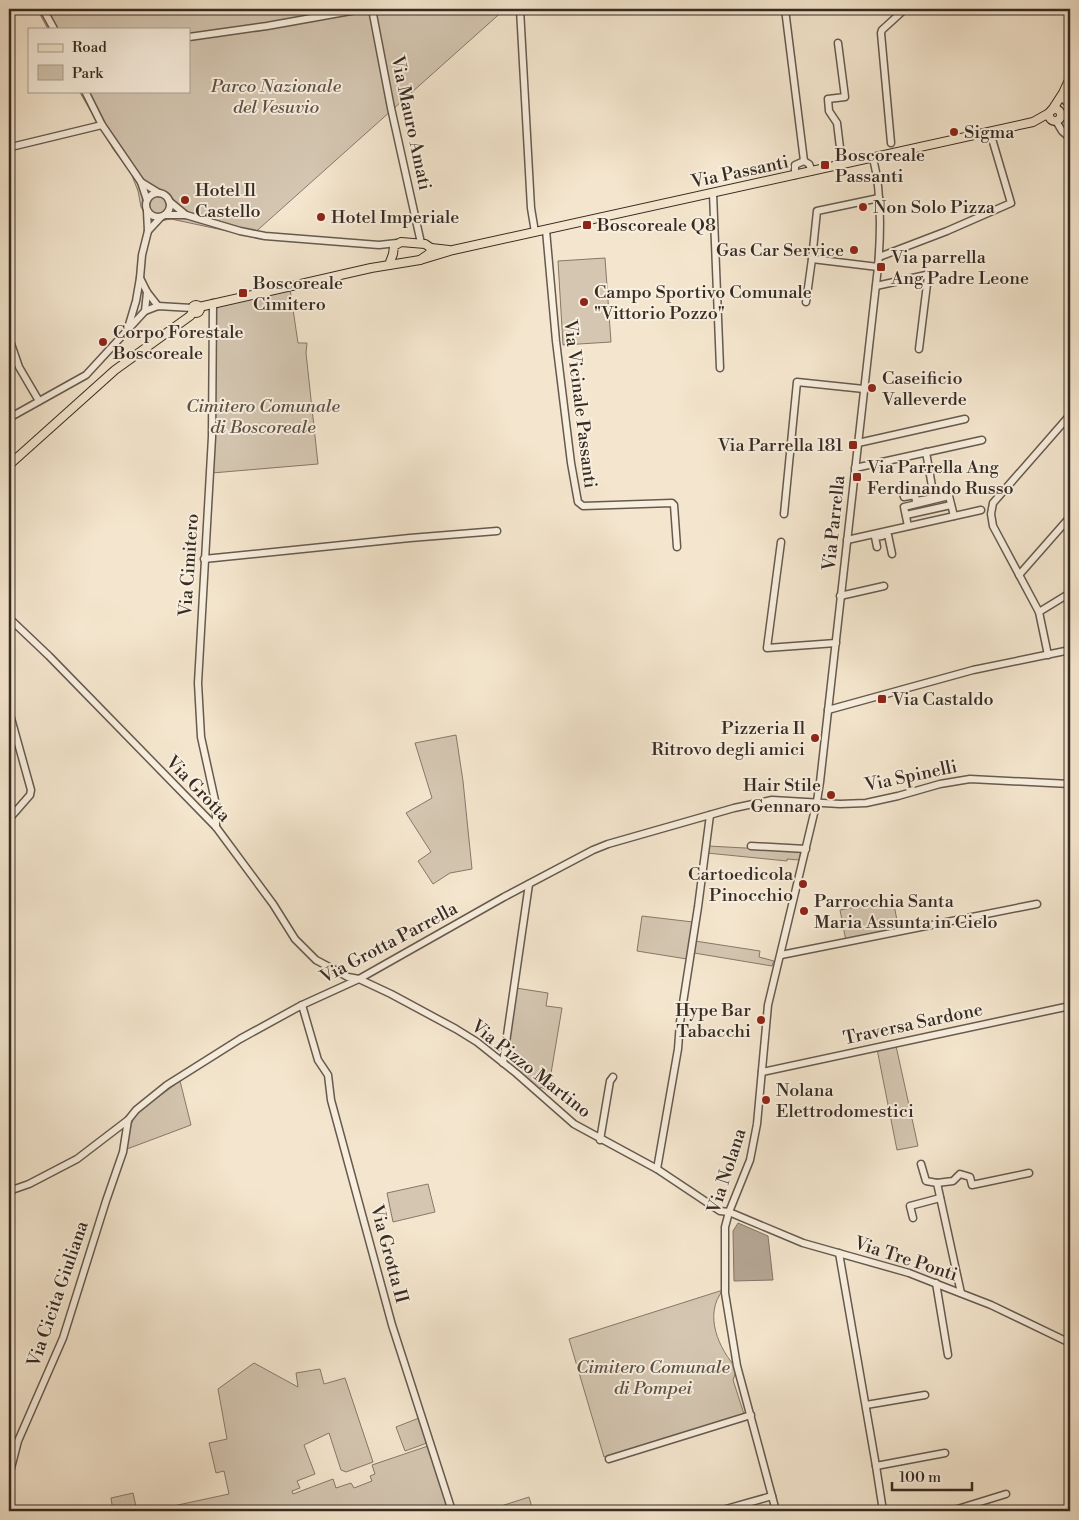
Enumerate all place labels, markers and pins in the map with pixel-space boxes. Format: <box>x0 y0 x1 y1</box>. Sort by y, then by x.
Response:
place label: Sigma <box>964 121 1015 144</box>
marker: Sigma <box>948 126 960 138</box>
place label: Boscoreale Passanti <box>834 144 925 188</box>
marker: Boscoreale Passanti <box>819 159 831 171</box>
place label: Hotel Il Castello <box>195 179 261 223</box>
marker: Hotel Il Castello <box>179 194 191 206</box>
place label: Non Solo Pizza <box>873 196 996 219</box>
marker: Non Solo Pizza <box>857 201 869 213</box>
place label: Hotel Imperiale <box>331 206 459 229</box>
marker: Hotel Imperiale <box>315 211 327 223</box>
place label: Boscoreale Q8 <box>596 214 716 237</box>
marker: Boscoreale Q8 <box>581 219 593 231</box>
place label: Gas Car Service <box>716 239 844 262</box>
marker: Gas Car Service <box>848 244 860 256</box>
place label: Via parrella Ang Padre Leone <box>890 246 1029 290</box>
marker: Via parrella Ang Padre Leone <box>875 261 887 273</box>
place label: Boscoreale Cimitero <box>252 272 343 316</box>
place label: Campo Sportivo Comunale "Vittorio Pozzo" <box>594 281 812 325</box>
marker: Boscoreale Cimitero <box>237 287 249 299</box>
marker: Campo Sportivo Comunale "Vittorio Pozzo" <box>578 296 590 308</box>
place label: Corpo Forestale Boscoreale <box>112 321 244 365</box>
marker: Corpo Forestale Boscoreale <box>97 336 109 348</box>
place label: Caseificio Valleverde <box>881 367 967 411</box>
marker: Caseificio Valleverde <box>866 382 878 394</box>
place label: Via Parrella 181 <box>717 434 843 457</box>
marker: Via Parrella 181 <box>847 439 859 451</box>
place label: Via Parrella Ang Ferdinando Russo <box>866 456 1014 500</box>
marker: Via Parrella Ang Ferdinando Russo <box>851 471 863 483</box>
place label: Via Castaldo <box>891 688 994 711</box>
marker: Via Castaldo <box>876 693 888 705</box>
place label: Pizzeria Il Ritrovo degli amici <box>651 717 806 761</box>
marker: Pizzeria Il Ritrovo degli amici <box>809 732 821 744</box>
place label: Hair Stile Gennaro <box>743 774 821 818</box>
marker: Hair Stile Gennaro <box>825 789 837 801</box>
place label: Cartoedicola Pinocchio <box>688 863 794 907</box>
marker: Cartoedicola Pinocchio <box>797 878 809 890</box>
place label: Parrocchia Santa Maria Assunta in Cielo <box>814 890 998 934</box>
marker: Parrocchia Santa Maria Assunta in Cielo <box>798 905 810 917</box>
place label: Hype Bar Tabacchi <box>675 999 751 1043</box>
marker: Hype Bar Tabacchi <box>755 1014 767 1026</box>
place label: Nolana Elettrodomestici <box>776 1079 914 1123</box>
marker: Nolana Elettrodomestici <box>760 1094 772 1106</box>

